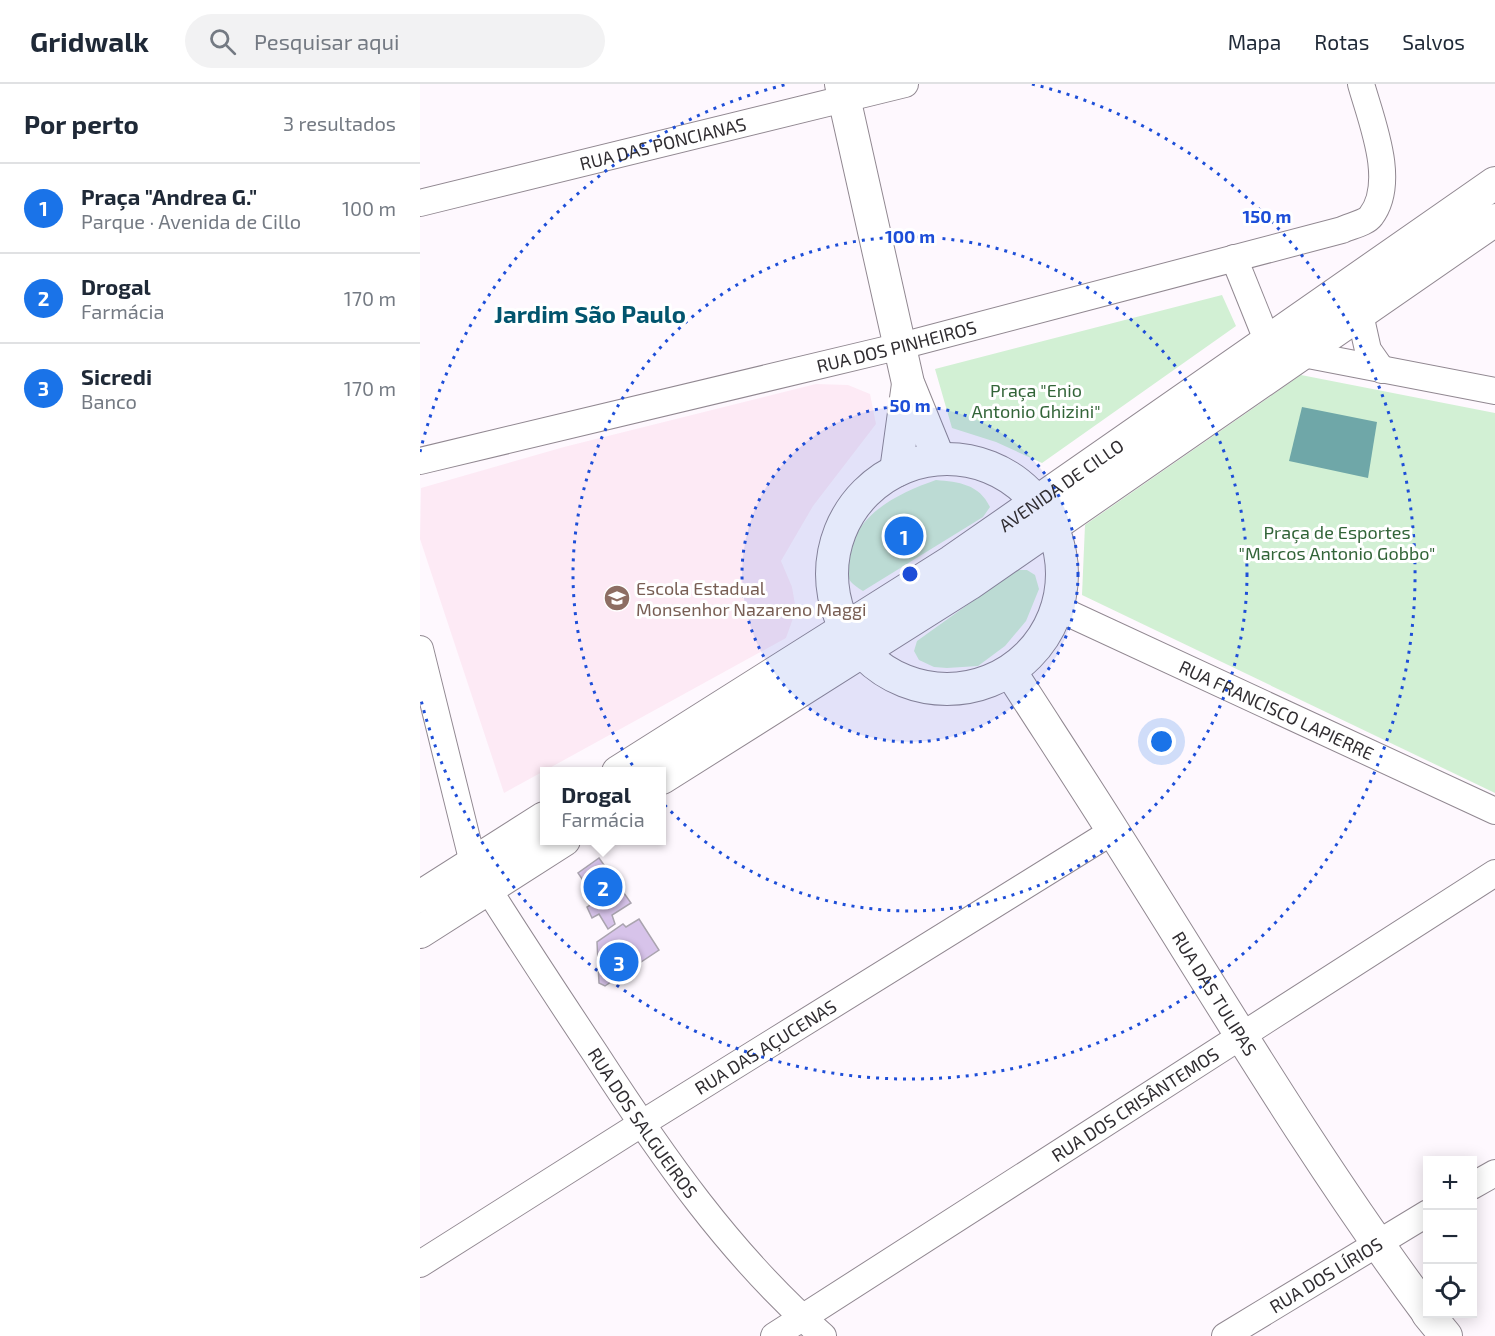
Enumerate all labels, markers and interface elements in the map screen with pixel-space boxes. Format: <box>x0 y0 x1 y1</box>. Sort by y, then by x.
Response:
search box <box>185 14 605 68</box>
text: Gridwalk <box>30 24 149 58</box>
icon: search <box>206 25 239 58</box>
text: Pesquisar aqui <box>254 28 400 54</box>
text: Mapa <box>1228 29 1281 54</box>
text: Rotas <box>1314 29 1369 54</box>
text: Salvos <box>1402 29 1465 54</box>
text: Por perto <box>24 108 139 139</box>
text: 3 resultados <box>283 111 396 135</box>
street label: RUA DAS PONCIANAS <box>577 112 748 174</box>
text: Praça "Andrea G." <box>81 183 257 209</box>
text: 1 <box>39 196 48 220</box>
text: 100 m <box>342 196 396 220</box>
text: 150 m <box>1243 205 1291 227</box>
text: Parque · Avenida de Cillo <box>81 209 301 233</box>
text: 100 m <box>885 225 935 247</box>
text: Drogal <box>81 273 151 299</box>
text: 2 <box>38 286 49 310</box>
text: 170 m <box>344 286 396 310</box>
text: Farmácia <box>81 299 165 323</box>
district label: Jardim São Paulo <box>494 299 686 328</box>
street label: RUA DOS PINHEIROS <box>814 316 979 377</box>
text: Sicredi <box>81 363 152 389</box>
text: 3 <box>38 376 49 400</box>
text: 170 m <box>344 376 396 400</box>
park label: Praça "Enio Antonio Ghizini" <box>971 379 1101 422</box>
text: Banco <box>81 389 137 413</box>
text: 50 m <box>889 394 931 416</box>
street label: AVENIDA DE CILLO <box>994 434 1128 536</box>
pin: 1 <box>884 514 924 558</box>
park label: Praça de Esportes "Marcos Antonio Gobbo" <box>1239 521 1435 564</box>
centre of rings <box>900 564 920 584</box>
place label: Escola Estadual Monsenhor Nazareno Maggi <box>636 577 866 620</box>
school or university icon: Escola Estadual Monsenhor Nazareno Maggi <box>602 583 632 613</box>
street label: RUA FRANCISCO LAPIERRE <box>1176 655 1377 764</box>
your location <box>1147 727 1176 756</box>
popup <box>540 767 666 845</box>
text: Drogal <box>561 781 631 807</box>
text: Farmácia <box>561 807 645 831</box>
pin: 2 <box>584 864 622 910</box>
street label: RUA DAS TULIPAS <box>1168 927 1262 1060</box>
pin: 3 <box>600 940 638 984</box>
street label: RUA DAS AÇUCENAS <box>691 995 840 1099</box>
street label: RUA DOS CRISÂNTEMOS <box>1047 1042 1223 1166</box>
street label: RUA DOS SALGUEIROS <box>584 1044 702 1202</box>
map controls <box>1423 1156 1477 1318</box>
button: + <box>1423 1156 1477 1210</box>
button: − <box>1423 1210 1477 1264</box>
street label: RUA DOS LÍRIOS <box>1266 1232 1386 1317</box>
button: locate <box>1423 1264 1477 1318</box>

